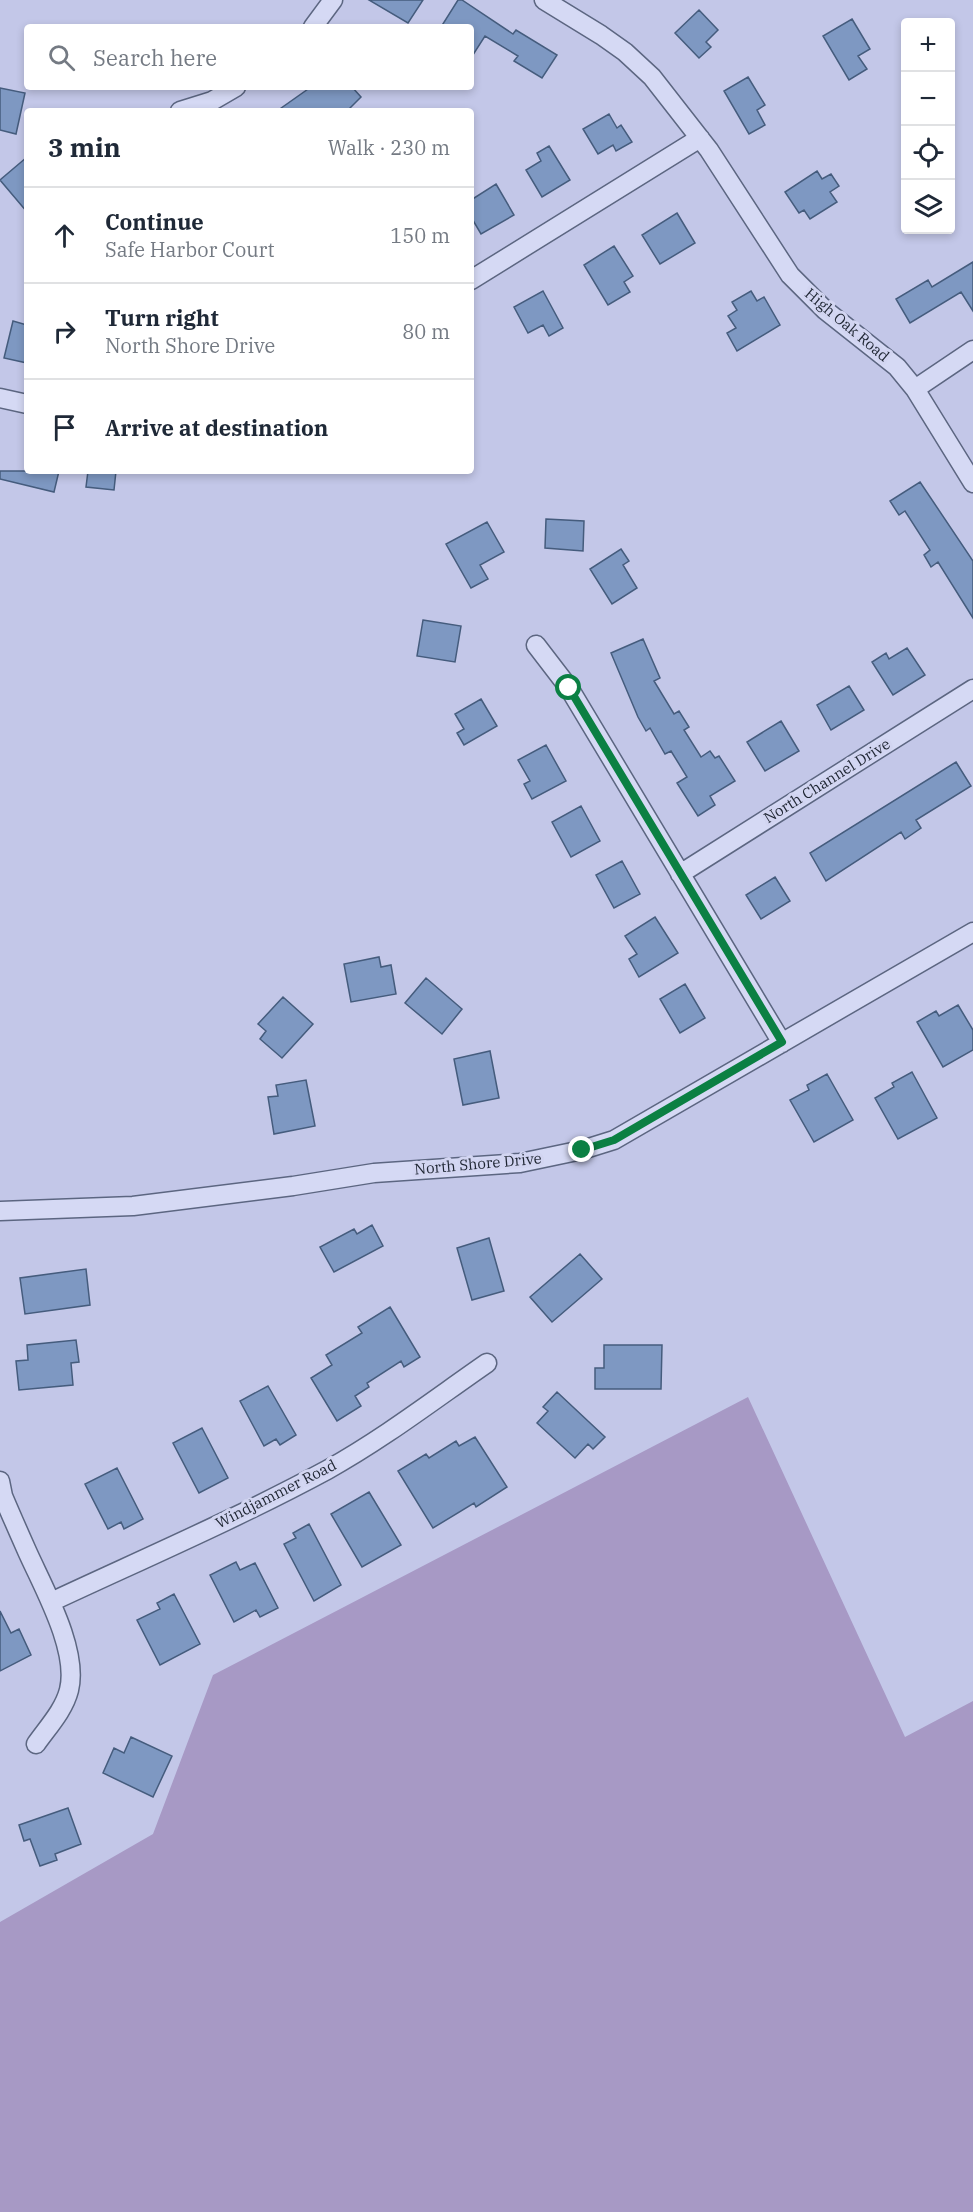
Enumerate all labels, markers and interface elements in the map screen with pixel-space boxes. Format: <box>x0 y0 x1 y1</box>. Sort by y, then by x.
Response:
map controls <box>901 18 955 234</box>
button: + <box>901 18 955 72</box>
search box <box>24 24 474 90</box>
icon: search <box>45 41 78 74</box>
text: Search here <box>93 43 217 72</box>
button: − <box>901 72 955 126</box>
button: locate <box>901 126 955 180</box>
text: 3 min <box>48 130 121 164</box>
text: Walk · 230 m <box>328 134 450 161</box>
button: layers <box>901 180 955 234</box>
text: Continue <box>105 207 204 236</box>
icon: ahead <box>48 219 81 252</box>
text: 150 m <box>390 222 450 249</box>
text: Safe Harbor Court <box>105 236 275 263</box>
street label: High Oak Road <box>801 284 893 365</box>
text: Turn right <box>105 303 219 332</box>
icon: right <box>48 315 81 348</box>
text: 80 m <box>402 318 450 345</box>
text: North Shore Drive <box>105 332 275 359</box>
icon: arrive <box>48 411 81 444</box>
text: Arrive at destination <box>105 413 328 442</box>
route start <box>555 674 581 700</box>
street label: North Channel Drive <box>760 734 893 827</box>
route end <box>568 1136 594 1162</box>
street label: North Shore Drive <box>414 1148 542 1179</box>
street label: Windjammer Road <box>212 1455 339 1532</box>

